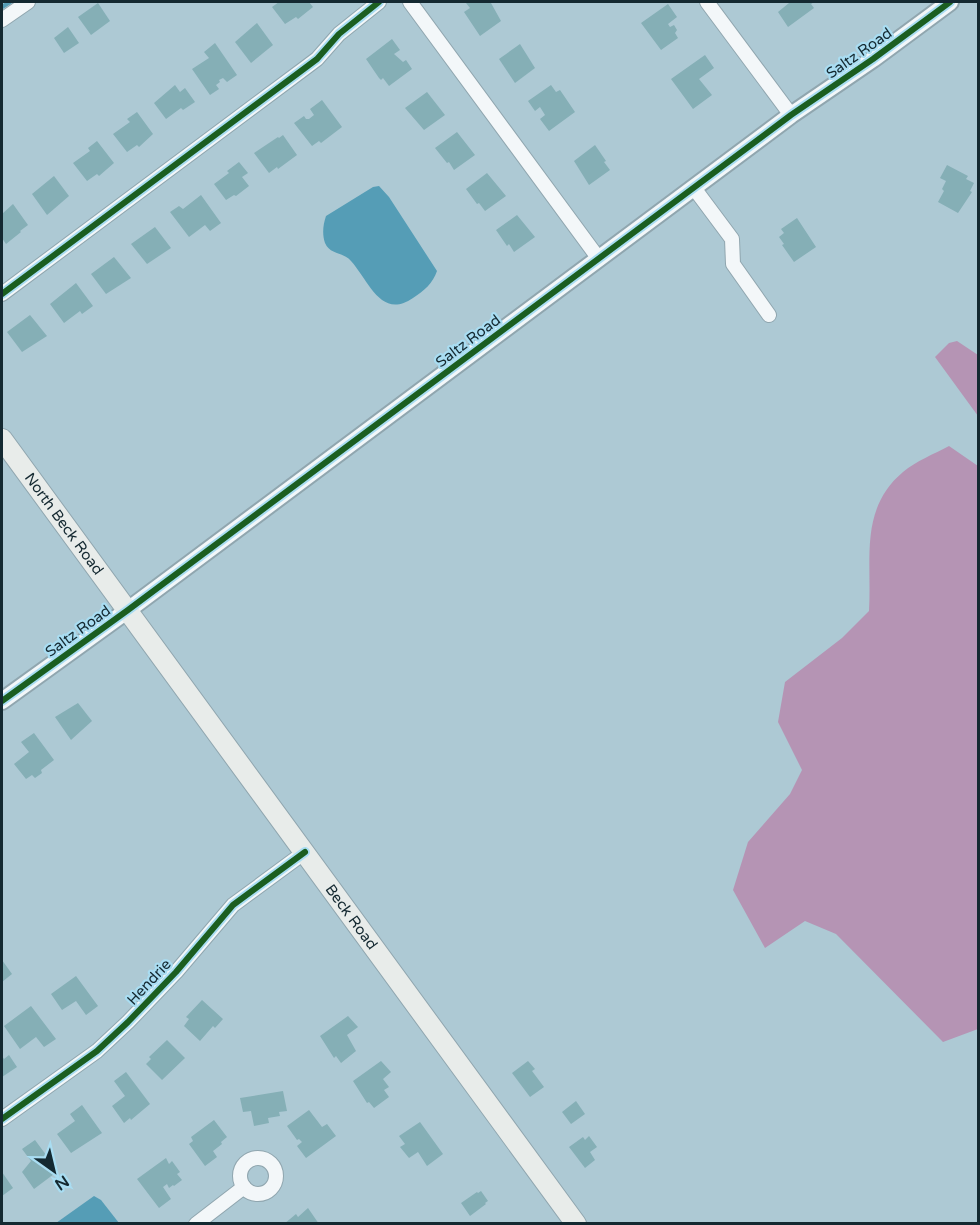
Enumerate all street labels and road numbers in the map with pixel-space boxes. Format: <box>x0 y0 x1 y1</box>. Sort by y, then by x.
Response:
street label: Saltz Road <box>823 24 895 82</box>
street label: Saltz Road <box>432 311 504 371</box>
street label: North Beck Road <box>21 469 107 578</box>
street label: Saltz Road <box>42 601 114 661</box>
street label: Beck Road <box>322 881 381 953</box>
street label: Hendrie <box>123 955 175 1009</box>

